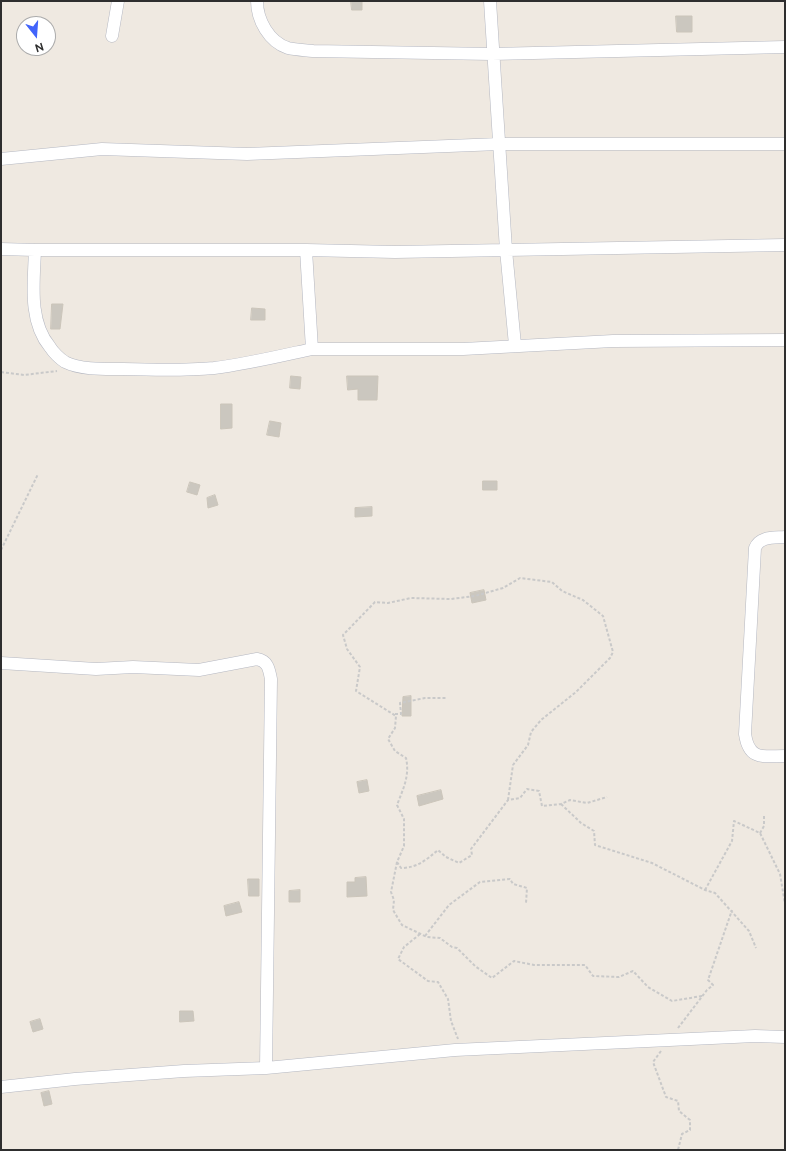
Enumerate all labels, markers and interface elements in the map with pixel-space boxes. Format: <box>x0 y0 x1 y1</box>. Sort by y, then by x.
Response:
north arrow <box>16 16 56 56</box>
text: N <box>33 40 45 54</box>

